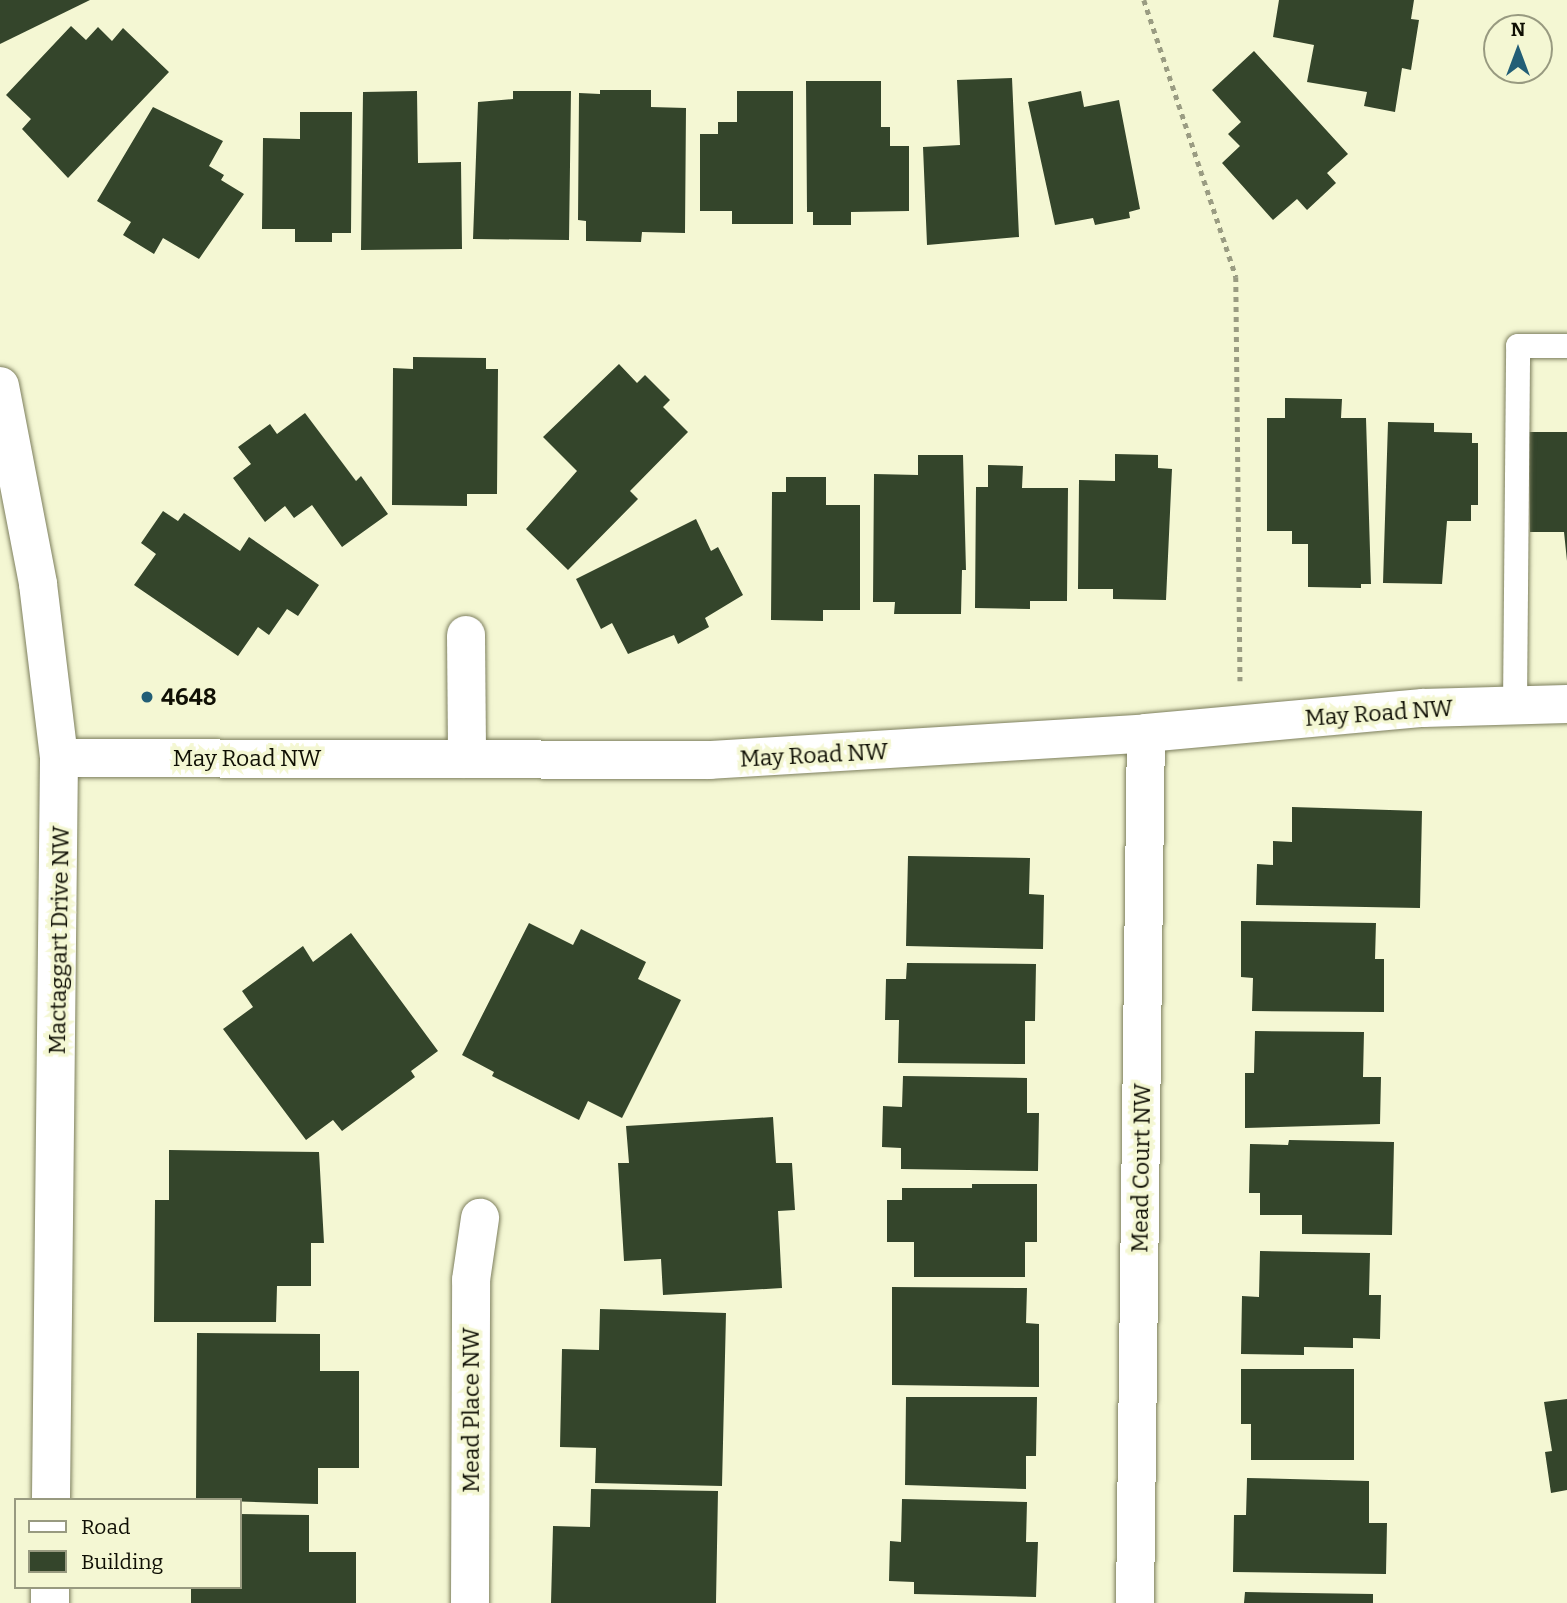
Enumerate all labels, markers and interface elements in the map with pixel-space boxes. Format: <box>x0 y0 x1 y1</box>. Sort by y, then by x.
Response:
north arrow <box>1483 14 1553 84</box>
text: N <box>1511 18 1525 41</box>
place label: 4648 <box>161 683 217 711</box>
marker: 4648 <box>139 689 155 705</box>
street label: May Road NW <box>1304 694 1454 732</box>
street label: May Road NW <box>739 737 889 773</box>
street label: May Road NW <box>173 744 321 772</box>
street label: Mactaggart Drive NW <box>43 825 75 1055</box>
street label: Mead Court NW <box>1126 1083 1156 1253</box>
street label: Mead Place NW <box>457 1327 485 1493</box>
legend <box>14 1498 242 1589</box>
text: Road <box>81 1514 130 1540</box>
text: Building <box>81 1549 163 1575</box>

